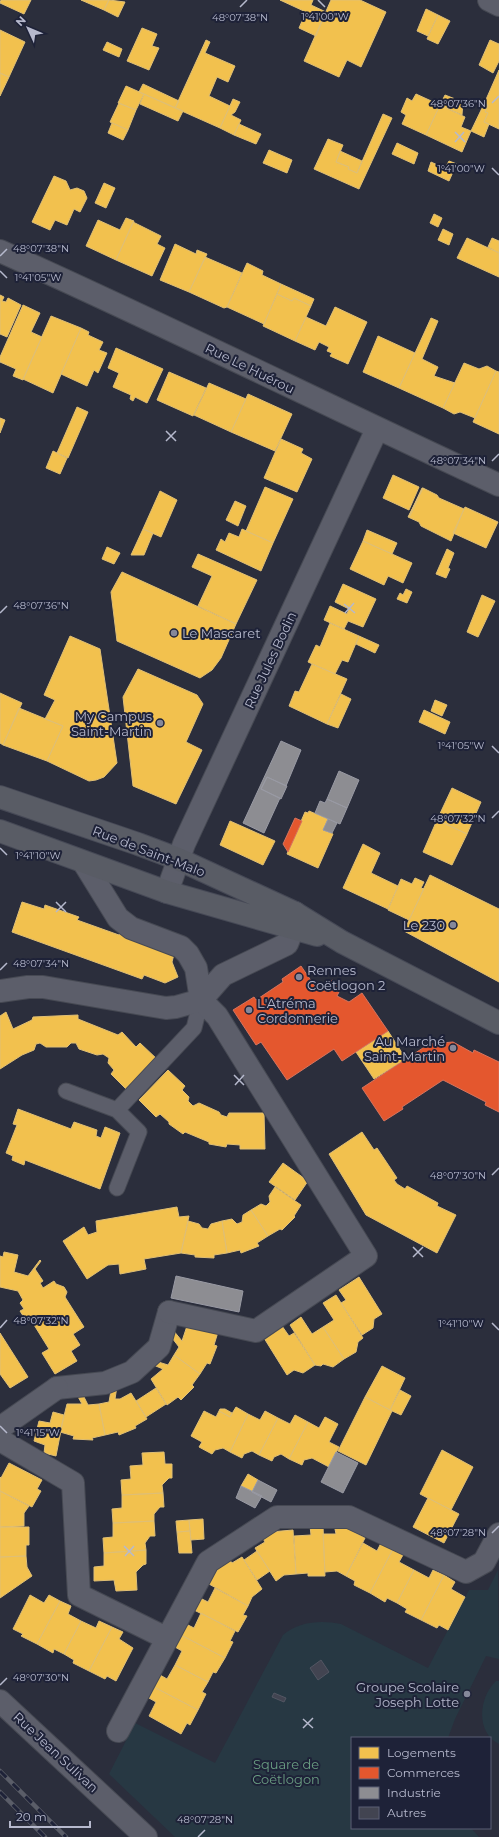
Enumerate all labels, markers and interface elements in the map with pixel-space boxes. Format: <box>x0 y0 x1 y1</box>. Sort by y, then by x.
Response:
north arrow <box>8 8 48 48</box>
text: 1°41'00"W <box>301 10 349 23</box>
text: 48°07'38"N <box>212 11 268 24</box>
text: N <box>13 13 29 29</box>
text: 48°07'36"N <box>430 97 486 110</box>
text: 1°41'00"W <box>437 162 485 175</box>
text: 48°07'38"N <box>13 242 69 255</box>
text: 1°41'05"W <box>15 271 61 284</box>
street label: Rue Le Huérou <box>203 339 297 397</box>
text: 48°07'34"N <box>430 454 486 467</box>
text: 48°07'36"N <box>13 599 69 612</box>
street label: Rue Jules Bodin <box>241 609 299 711</box>
place label: Le Mascaret <box>182 625 260 641</box>
marker: Le Mascaret <box>169 628 179 638</box>
place label: My Campus Saint-Martin <box>71 708 152 739</box>
marker: My Campus Saint-Martin <box>155 718 165 728</box>
text: 1°41'05"W <box>438 739 484 752</box>
text: 48°07'32"N <box>430 812 486 825</box>
street label: Rue de Saint-Malo <box>90 822 208 880</box>
text: 1°41'10"W <box>15 849 61 862</box>
place label: Le 230 <box>403 917 445 933</box>
marker: Le 230 <box>448 920 458 930</box>
text: 48°07'34"N <box>13 957 69 970</box>
place label: Rennes Coëtlogon 2 <box>307 962 386 993</box>
marker: Rennes Coëtlogon 2 <box>294 972 304 982</box>
place label: L'Atréma Cordonnerie <box>257 995 338 1026</box>
marker: L'Atréma Cordonnerie <box>244 1005 254 1015</box>
place label: Au Marché Saint-Martin <box>364 1033 445 1064</box>
marker: Au Marché Saint-Martin <box>448 1043 458 1053</box>
text: 48°07'30"N <box>430 1169 486 1182</box>
text: 48°07'32"N <box>13 1314 69 1327</box>
text: 1°41'10"W <box>438 1317 484 1330</box>
text: 1°41'15"W <box>16 1426 60 1439</box>
text: 48°07'28"N <box>430 1526 486 1539</box>
text: 48°07'30"N <box>13 1671 69 1684</box>
place label: Groupe Scolaire Joseph Lotte <box>356 1679 459 1710</box>
marker: Groupe Scolaire Joseph Lotte <box>462 1689 472 1699</box>
street label: Rue Jean Sulivan <box>10 1709 102 1795</box>
legend <box>351 1737 491 1829</box>
text: Logements <box>387 1745 456 1760</box>
park label: Square de Coëtlogon <box>252 1756 320 1787</box>
text: Commerces <box>387 1765 460 1780</box>
text: Industrie <box>387 1785 441 1800</box>
scale bar <box>10 1803 90 1829</box>
text: Autres <box>387 1805 426 1820</box>
text: 20 m <box>16 1809 47 1824</box>
text: 48°07'28"N <box>177 1813 233 1826</box>

